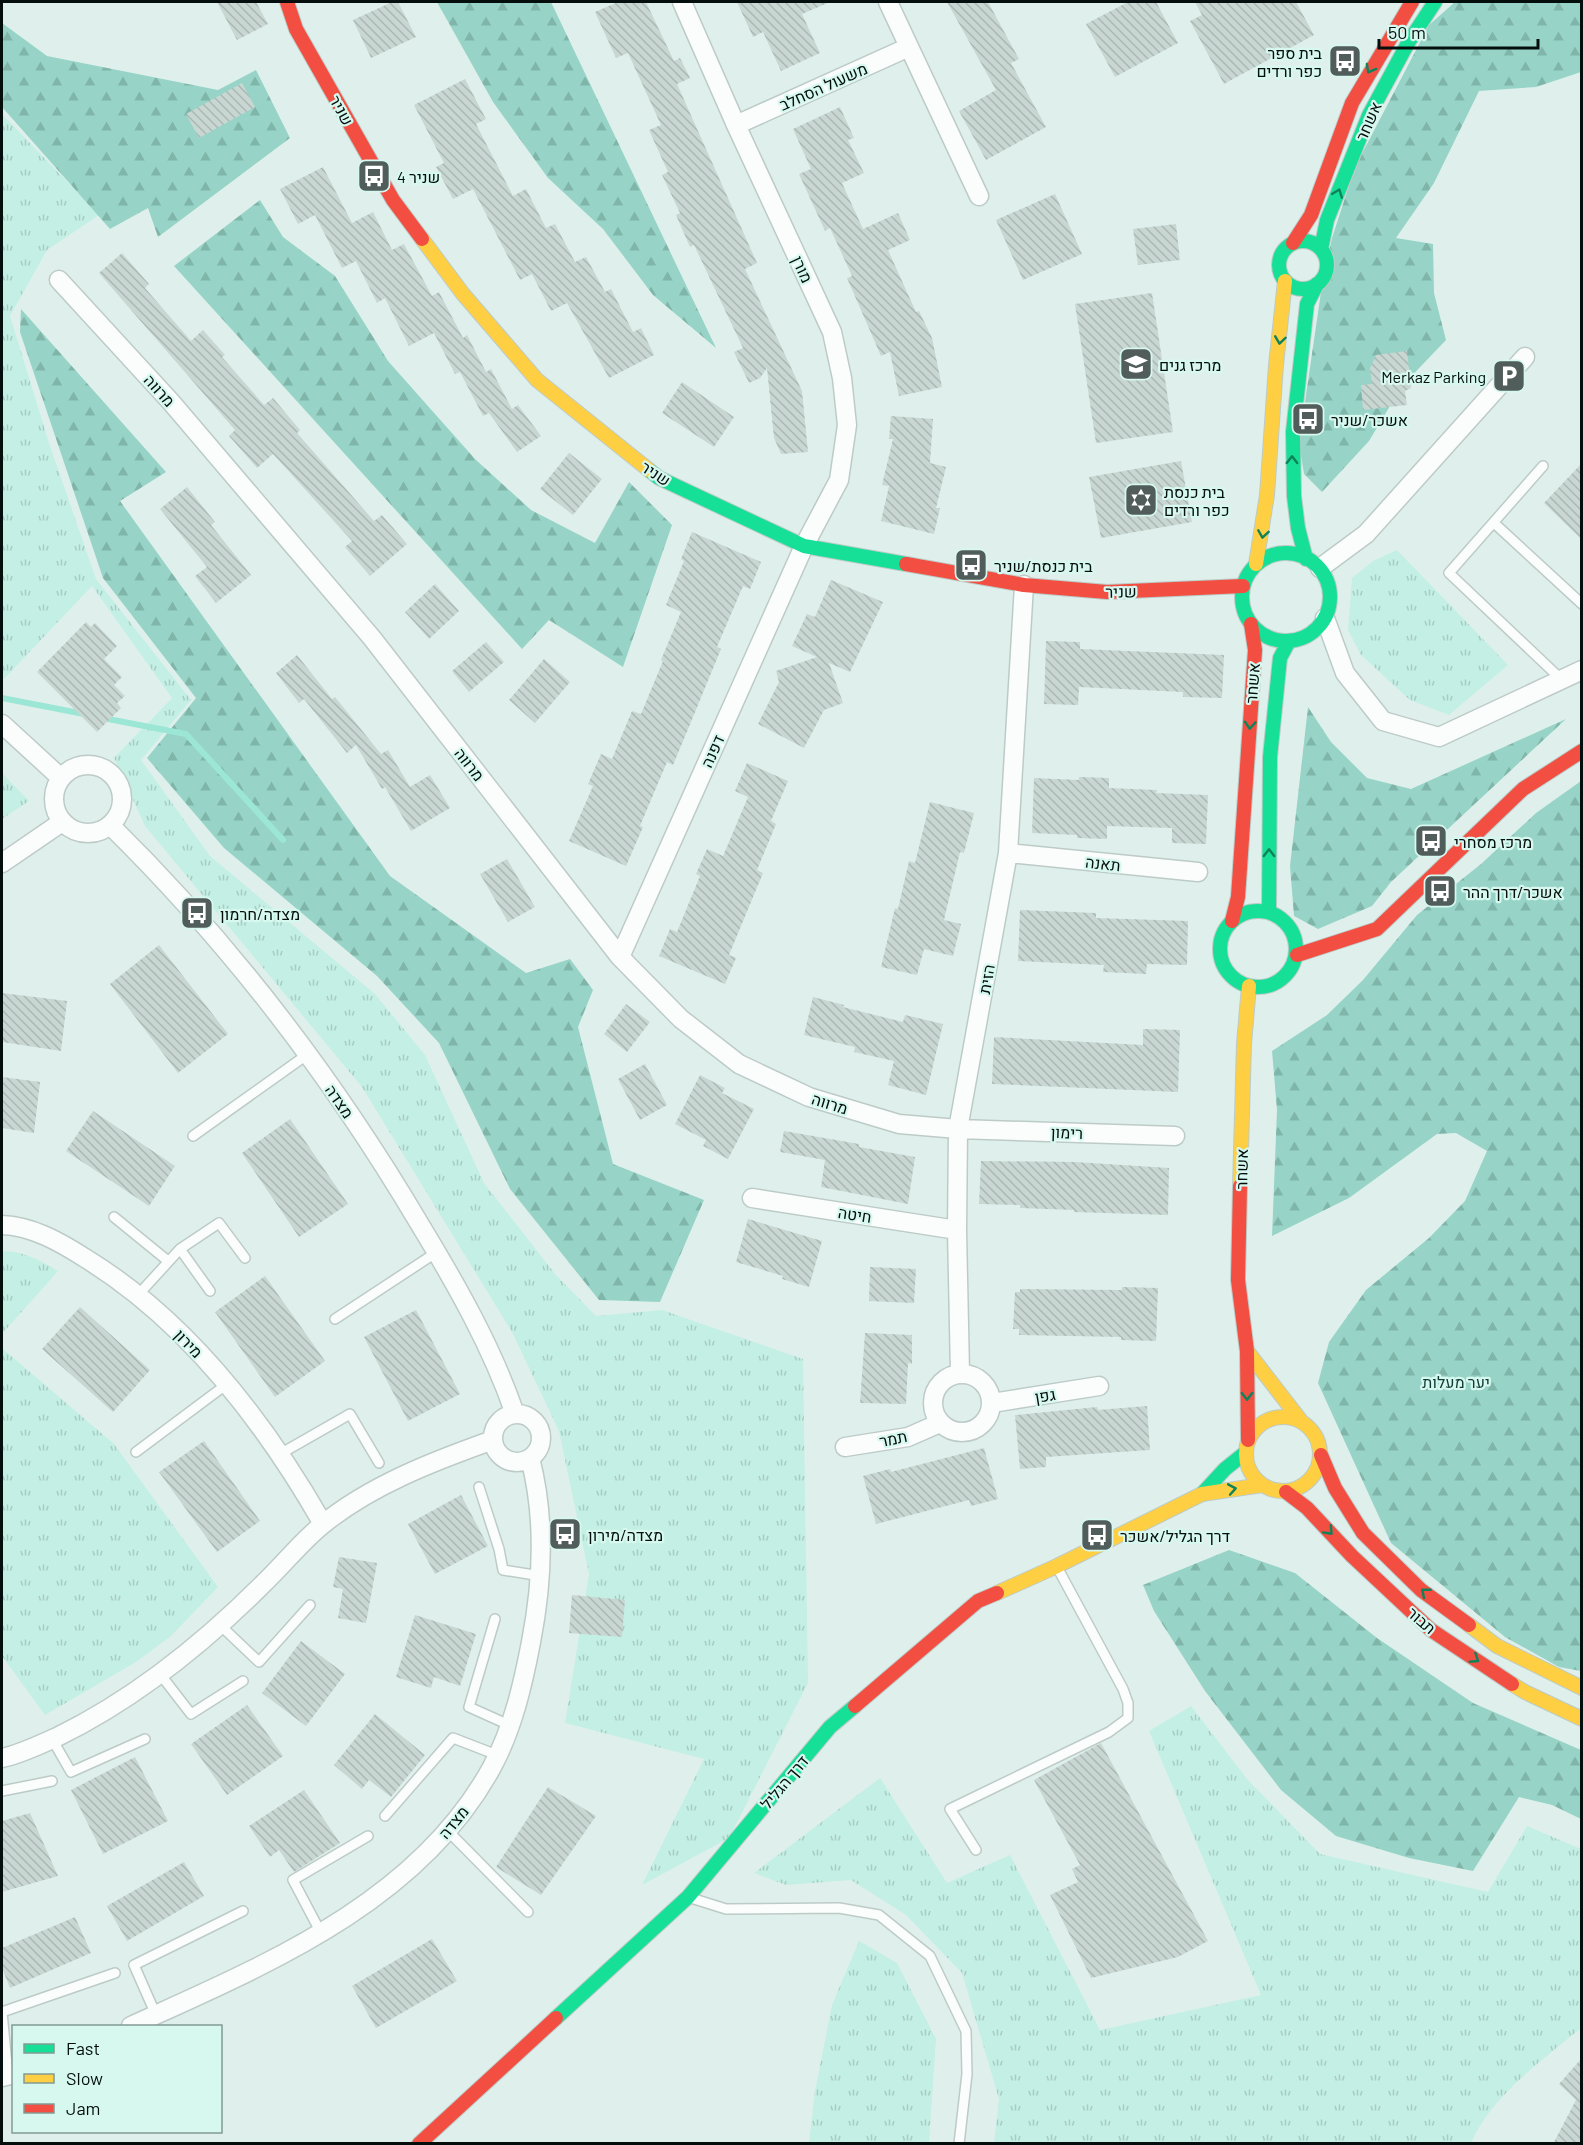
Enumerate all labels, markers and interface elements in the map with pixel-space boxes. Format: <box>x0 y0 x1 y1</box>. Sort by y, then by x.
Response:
scale bar <box>1379 12 1538 50</box>
text: 50 m <box>1388 21 1426 43</box>
place label: בית ספר כפר ורדים <box>1256 43 1323 80</box>
bus stop icon: בית ספר כפר ורדים <box>1327 43 1363 79</box>
street label: משעול הסחלב <box>776 58 870 114</box>
one-way arrow <box>1366 63 1377 74</box>
street label: שניר <box>326 92 358 128</box>
street label: אשחר <box>1351 99 1385 143</box>
bus stop icon: שניר 4 <box>356 158 392 194</box>
place label: שניר 4 <box>397 167 440 186</box>
one-way arrow <box>1331 188 1343 199</box>
street label: מורן <box>789 253 817 285</box>
one-way arrow <box>1274 335 1286 344</box>
school or university icon: מרכז גנים <box>1118 346 1154 382</box>
place label: מרכז גנים <box>1159 355 1221 374</box>
parking icon: Merkaz Parking <box>1491 358 1527 394</box>
place label: Merkaz Parking <box>1381 367 1486 386</box>
street label: מרווה <box>141 370 179 410</box>
bus stop icon: אשכר/שניר <box>1290 401 1326 437</box>
place label: אשכר/שניר <box>1331 410 1408 429</box>
one-way arrow <box>1286 455 1298 464</box>
street label: שניר <box>638 457 674 489</box>
synagogue icon: בית כנסת כפר ורדים <box>1123 482 1159 518</box>
place label: בית כנסת כפר ורדים <box>1164 482 1230 519</box>
one-way arrow <box>1257 529 1269 538</box>
bus stop icon: בית כנסת/שניר <box>953 547 989 583</box>
place label: בית כנסת/שניר <box>994 556 1093 575</box>
street label: שניר <box>1105 581 1137 601</box>
street label: אשחר <box>1241 662 1263 704</box>
one-way arrow <box>1243 720 1256 729</box>
street label: דפנה <box>696 732 728 770</box>
street label: מרווה <box>451 744 489 784</box>
bus stop icon: מרכז מסחרי <box>1413 823 1449 859</box>
place label: מרכז מסחרי <box>1454 832 1532 851</box>
one-way arrow <box>1263 849 1275 858</box>
street label: תאנה <box>1084 852 1122 874</box>
bus stop icon: אשכר/דרך ההר <box>1422 873 1458 909</box>
place label: אשכר/דרך ההר <box>1463 882 1563 901</box>
bus stop icon: מצדה/חרמון <box>179 895 215 931</box>
place label: מצדה/חרמון <box>220 904 300 923</box>
street label: הזית <box>974 963 998 995</box>
street label: מצדה <box>322 1081 358 1121</box>
street label: מרווה <box>810 1089 850 1117</box>
street label: רימון <box>1051 1122 1083 1142</box>
street label: אשחר <box>1231 1149 1251 1189</box>
street label: חיטה <box>837 1202 873 1226</box>
street label: מירון <box>171 1325 207 1361</box>
park label: יער מעלות <box>1422 1372 1490 1391</box>
street label: גפן <box>1033 1384 1057 1406</box>
one-way arrow <box>1241 1391 1253 1400</box>
street label: תמר <box>877 1426 909 1450</box>
one-way arrow <box>1227 1483 1237 1495</box>
bus stop icon: מצדה/מירון <box>547 1516 583 1552</box>
bus stop icon: דרך הגליל/אשכר <box>1079 1517 1115 1553</box>
one-way arrow <box>1322 1524 1333 1534</box>
place label: מצדה/מירון <box>588 1525 663 1544</box>
place label: דרך הגליל/אשכר <box>1120 1526 1230 1545</box>
one-way arrow <box>1420 1589 1431 1600</box>
street label: תבור <box>1404 1603 1440 1637</box>
one-way arrow <box>1469 1651 1479 1663</box>
street label: דרך הגליל <box>756 1751 812 1813</box>
street label: מצדה <box>434 1802 472 1842</box>
legend <box>12 2025 222 2133</box>
text: Fast <box>66 2037 100 2059</box>
text: Slow <box>66 2067 103 2089</box>
text: Jam <box>66 2097 100 2119</box>

